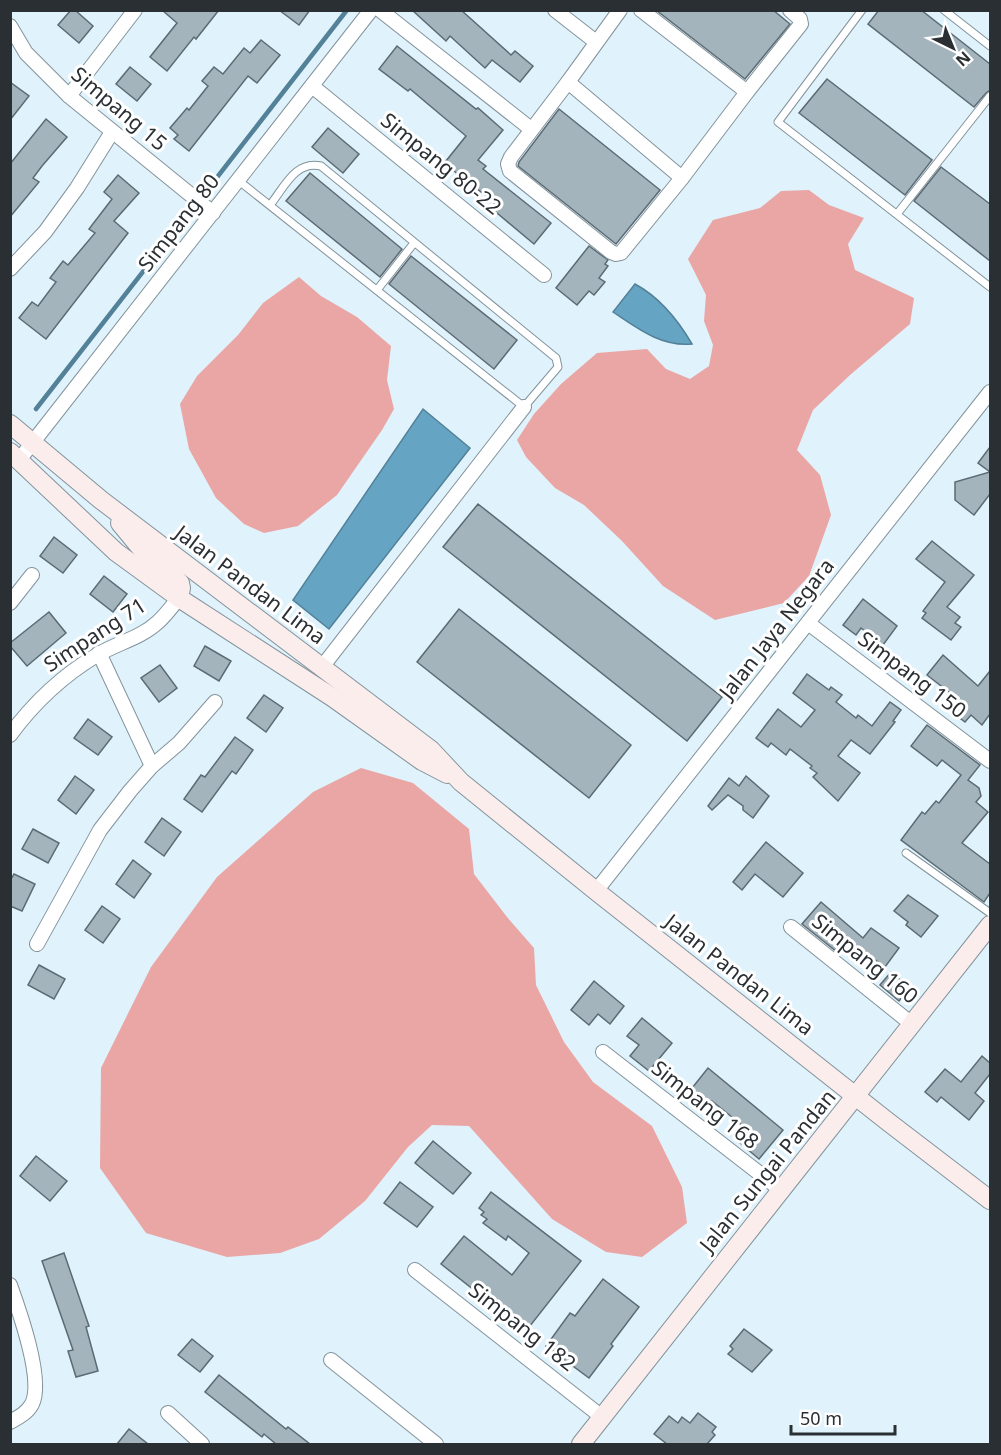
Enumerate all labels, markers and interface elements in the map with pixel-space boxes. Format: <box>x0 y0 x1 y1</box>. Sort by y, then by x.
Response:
north arrow <box>923 18 983 78</box>
text: N <box>951 46 975 71</box>
street label: Simpang 15 <box>66 60 173 156</box>
street label: Simpang 80-22 <box>376 106 508 221</box>
street label: Simpang 80 <box>131 168 225 277</box>
street label: Jalan Pandan Lima <box>168 517 332 650</box>
street label: Jalan Jaya Negara <box>711 552 840 706</box>
street label: Simpang 71 <box>38 591 151 678</box>
street label: Simpang 150 <box>853 624 972 724</box>
street label: Jalan Pandan Lima <box>658 906 820 1041</box>
street label: Simpang 160 <box>807 907 924 1010</box>
street label: Simpang 168 <box>646 1054 765 1155</box>
street label: Jalan Sungai Pandan <box>692 1083 841 1259</box>
street label: Simpang 182 <box>463 1276 582 1377</box>
scale bar <box>791 1398 894 1436</box>
text: 50 m <box>800 1406 842 1430</box>

